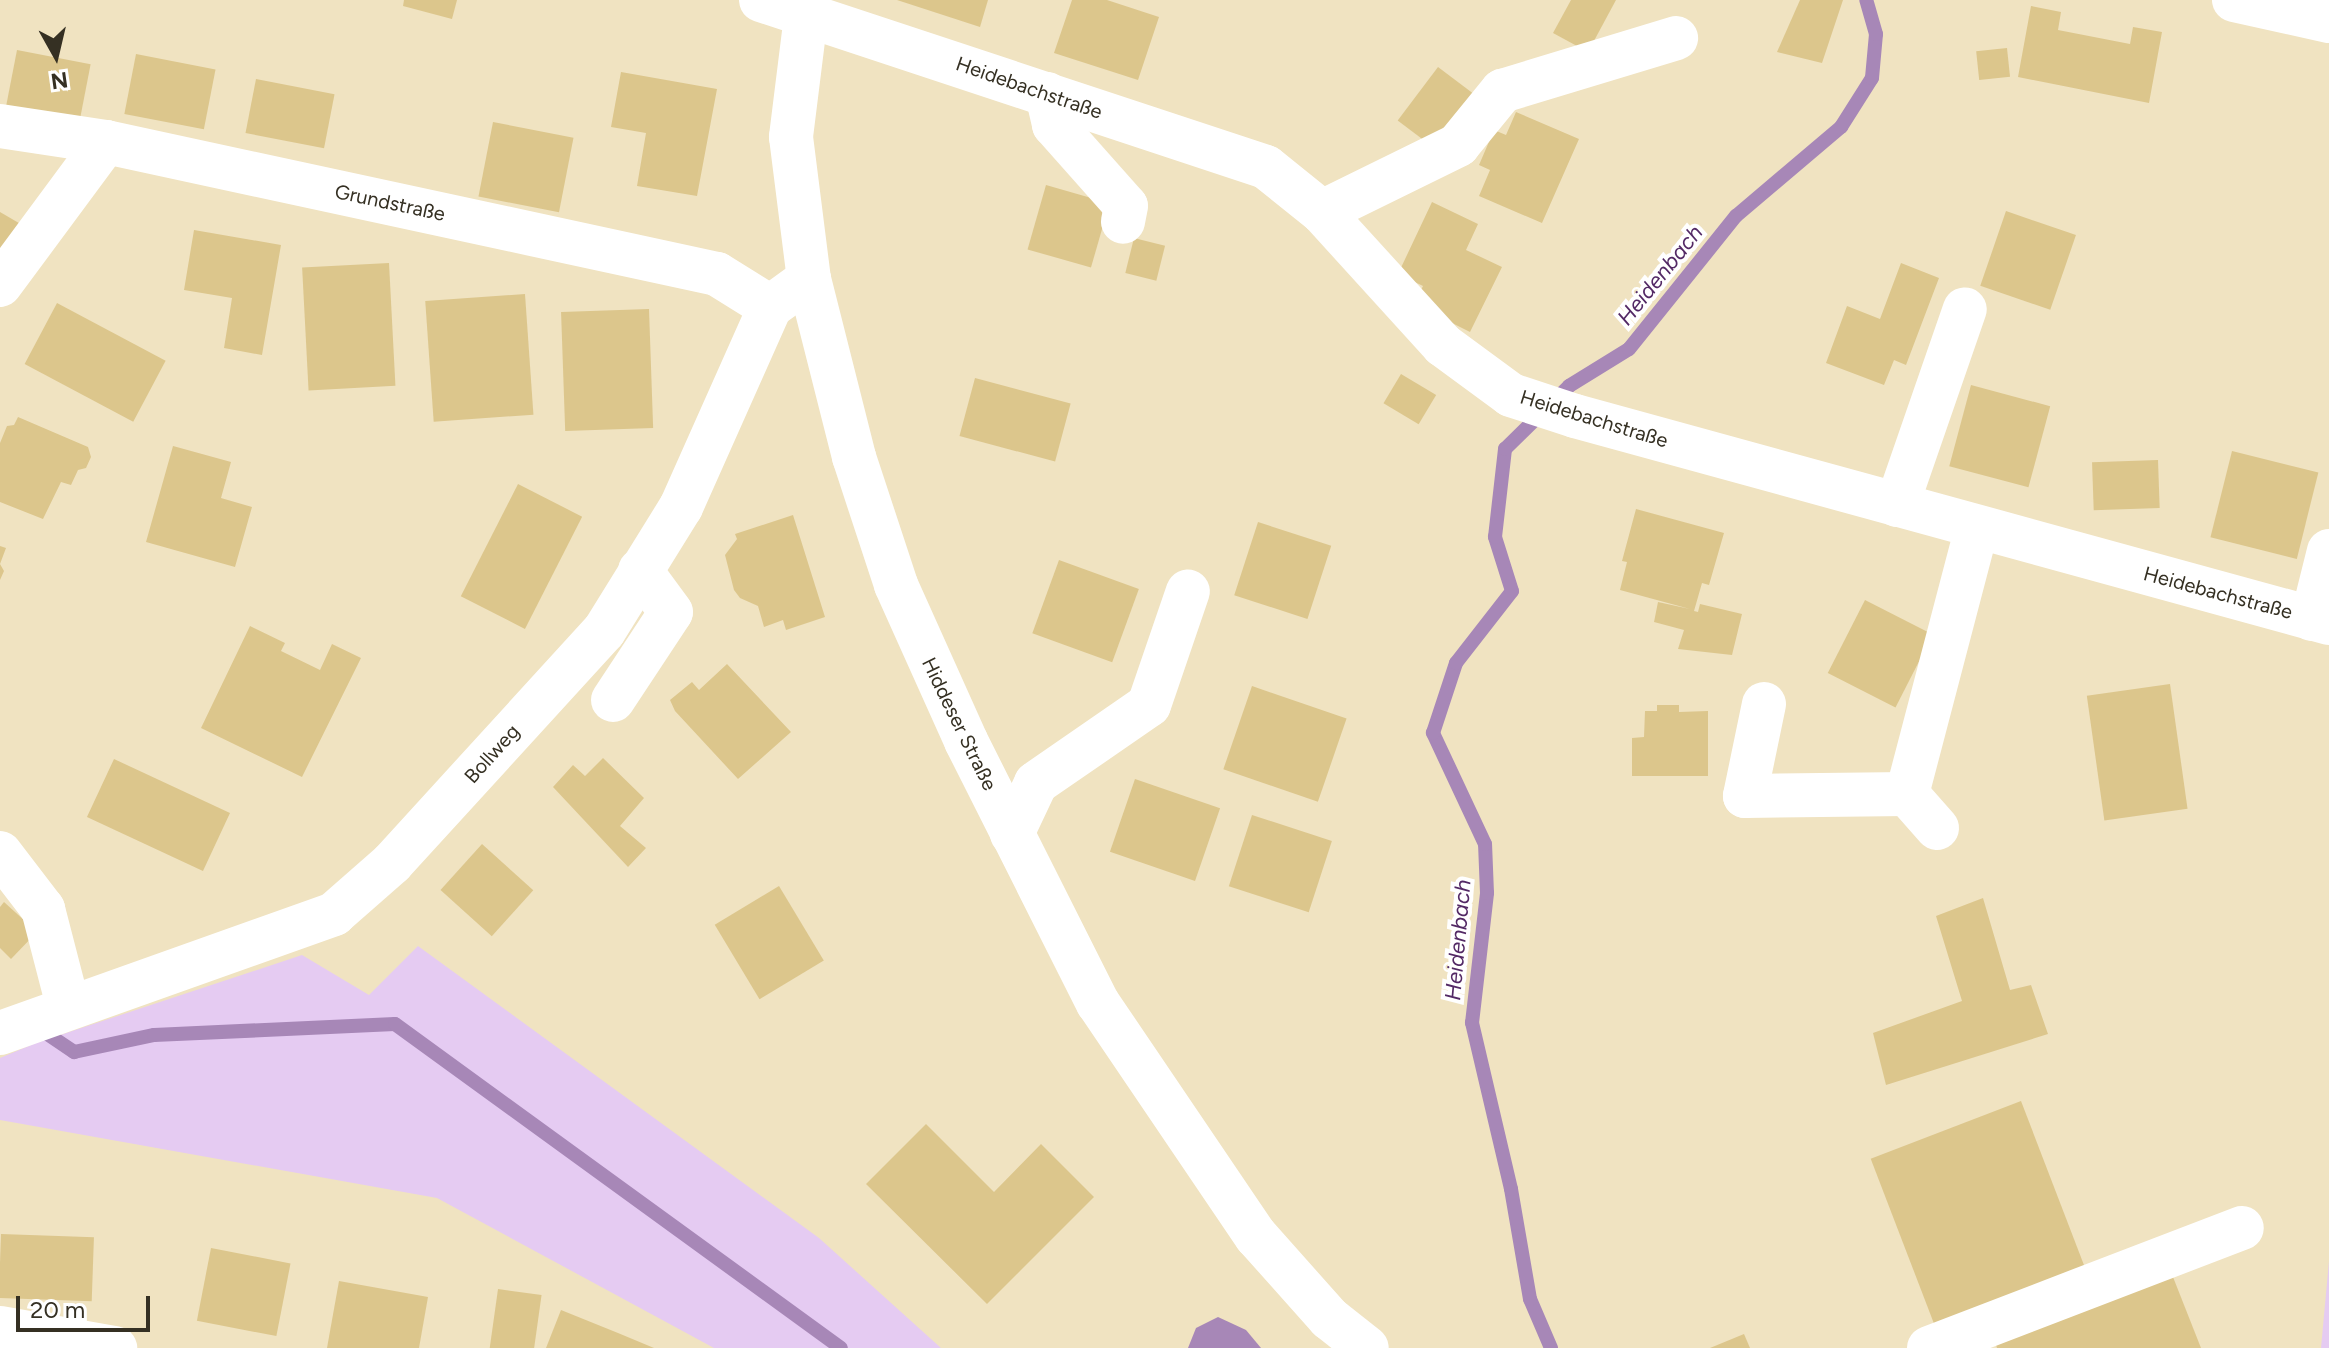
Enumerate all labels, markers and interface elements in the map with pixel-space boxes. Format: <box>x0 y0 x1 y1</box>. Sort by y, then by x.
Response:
north arrow <box>16 16 96 96</box>
street label: Heidebachstraße <box>953 52 1105 124</box>
text: N <box>49 66 70 95</box>
street label: Grundstraße <box>333 180 447 226</box>
water label: Heidenbach <box>1612 220 1708 330</box>
street label: Heidebachstraße <box>1517 385 1671 453</box>
street label: Heidebachstraße <box>2141 562 2295 624</box>
street label: Hiddeser Straße <box>916 654 1002 794</box>
street label: Bollweg <box>459 720 525 788</box>
water label: Heidenbach <box>1440 879 1476 1001</box>
scale bar <box>20 1280 154 1330</box>
text: 20 m <box>30 1295 85 1324</box>

